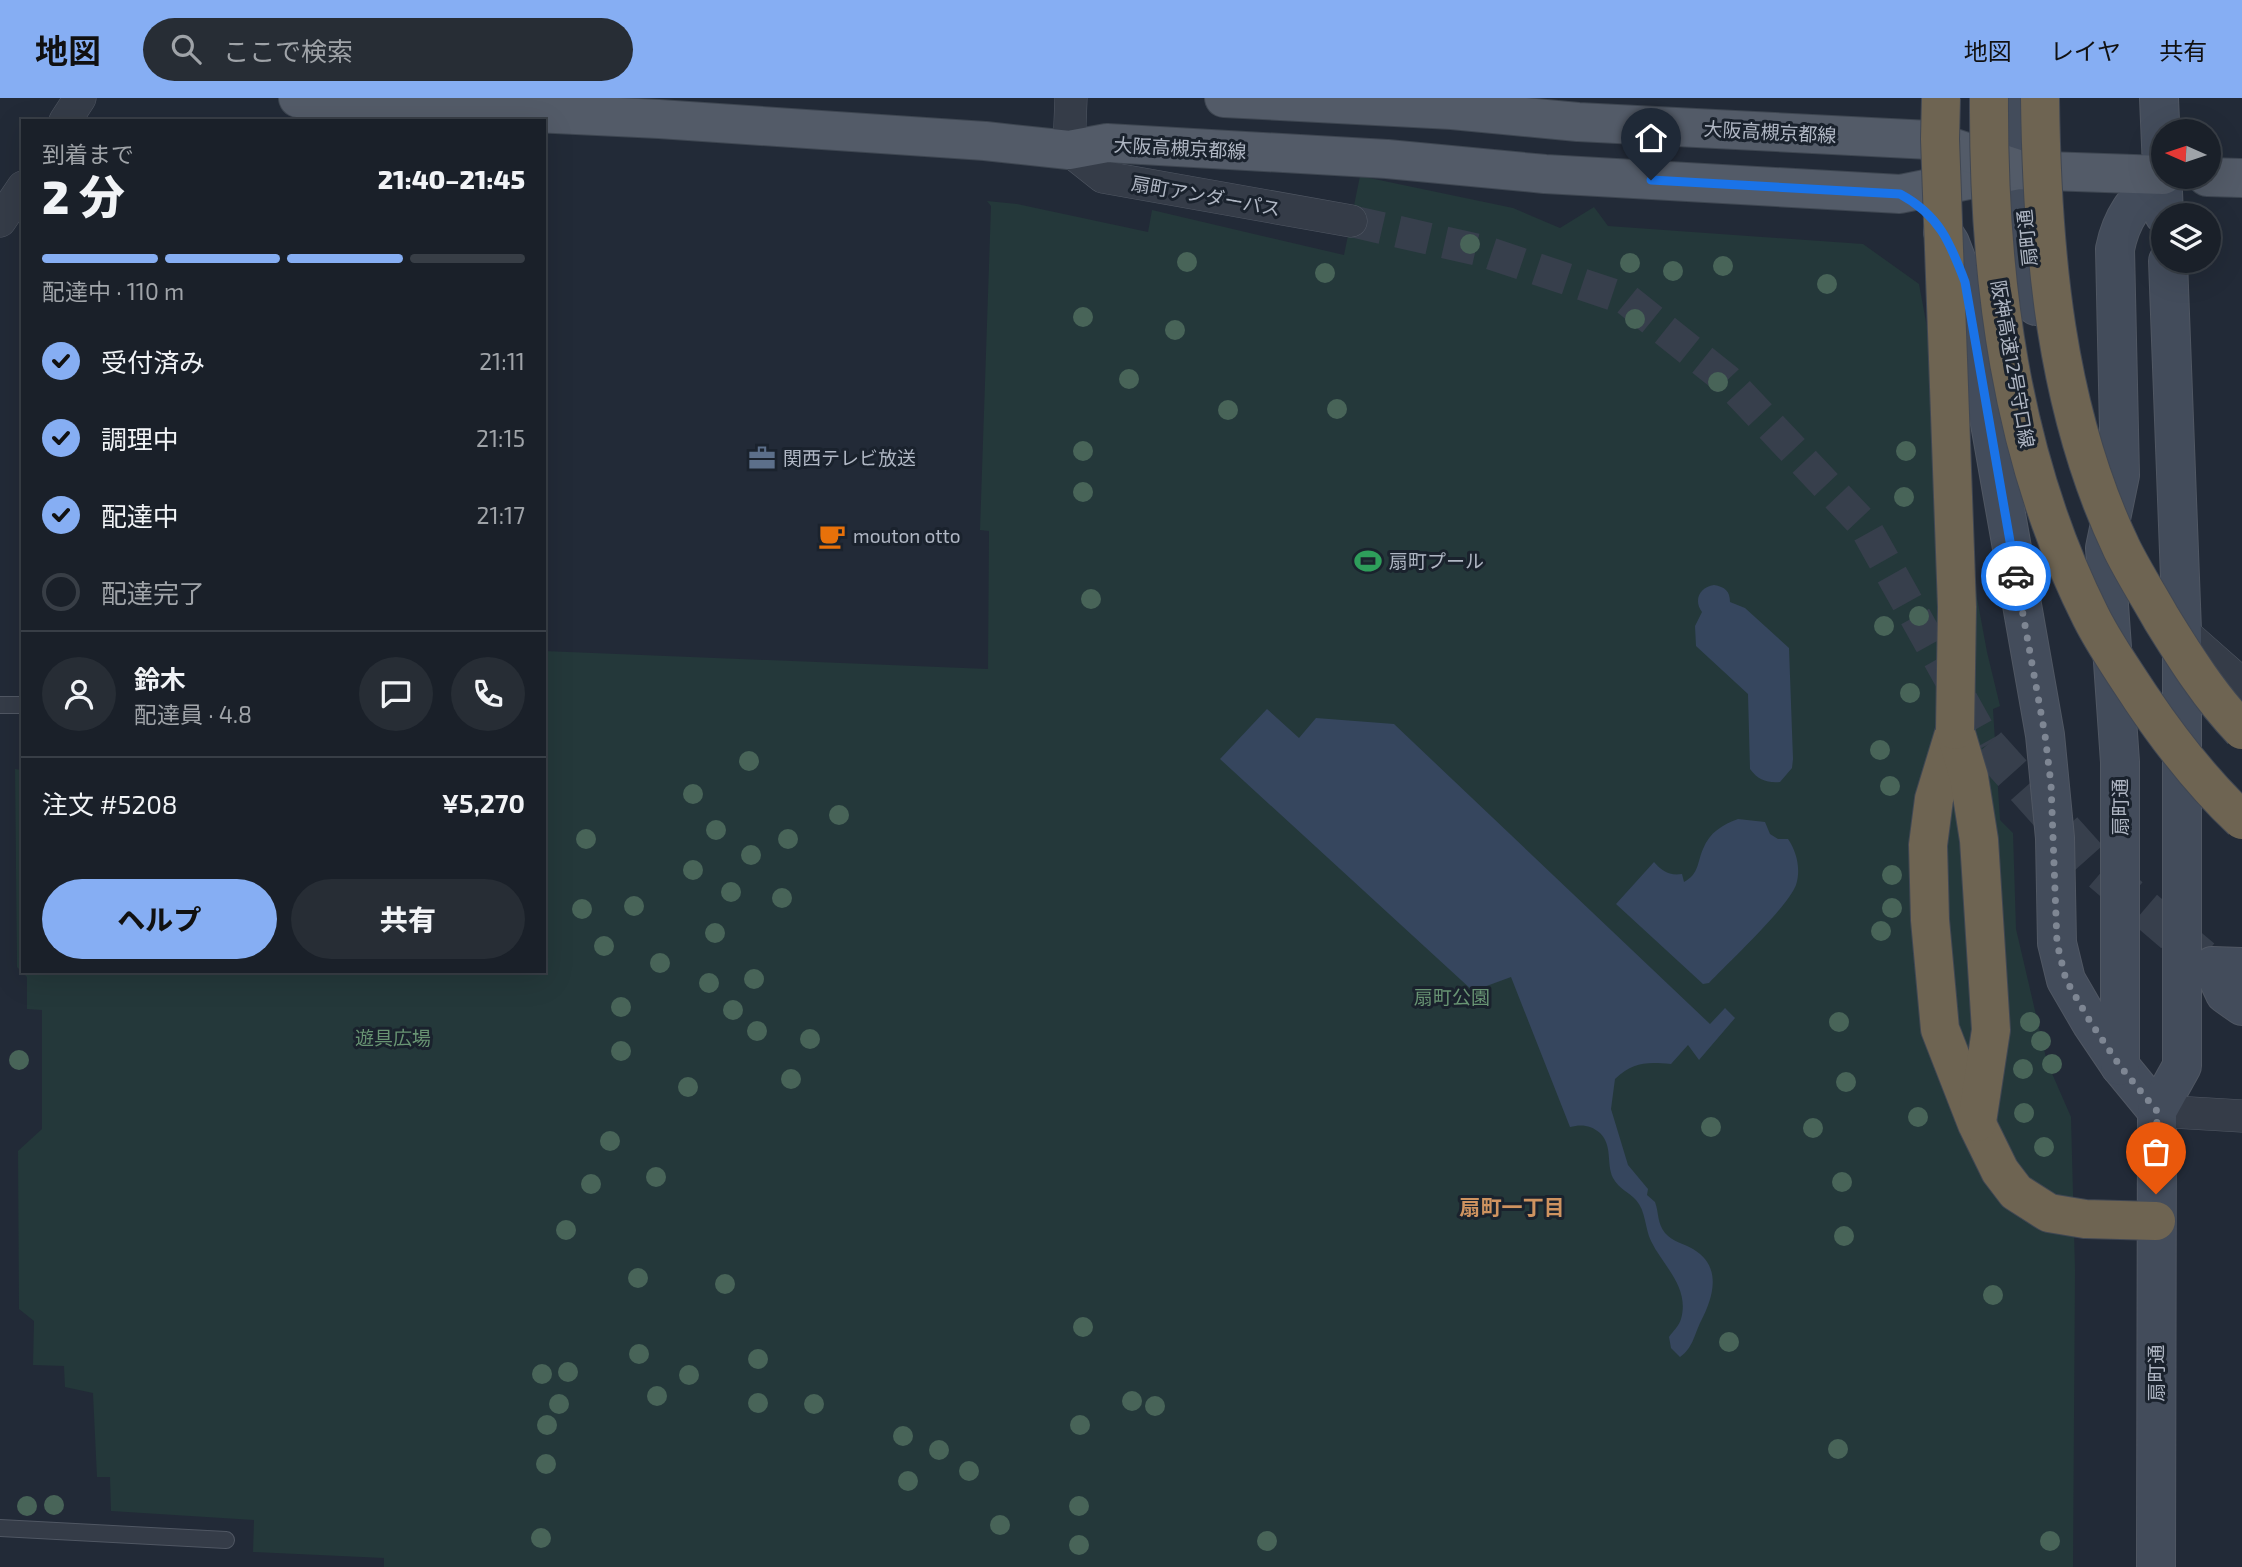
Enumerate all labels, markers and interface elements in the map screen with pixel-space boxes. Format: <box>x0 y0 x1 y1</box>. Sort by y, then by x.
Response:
search box <box>143 18 633 81</box>
text: 地図 <box>35 30 101 70</box>
icon: search <box>167 30 205 68</box>
text: ここで検索 <box>223 35 353 66</box>
text: 地図 <box>1964 36 2012 65</box>
text: レイヤ <box>2050 36 2121 65</box>
text: 共有 <box>2159 36 2207 65</box>
pin <box>1621 108 1681 180</box>
street label: 大阪高槻京都線 <box>1703 117 1837 146</box>
icon: home <box>1632 119 1670 157</box>
north arrow <box>2151 119 2221 189</box>
map controls <box>2151 119 2221 273</box>
street label: 大阪高槻京都線 <box>1113 133 1247 162</box>
text: 到着まで <box>42 140 134 168</box>
text: 21:40–21:45 <box>378 163 525 194</box>
text: 2 分 <box>42 168 125 223</box>
street label: 扇町アンダーパス <box>1130 171 1282 220</box>
button: layers <box>2151 203 2221 273</box>
street label: 扇町通 <box>2012 208 2041 268</box>
text: 配達中 · 110 m <box>42 277 184 305</box>
street label: 阪神高速12号守口線 <box>1987 278 2040 450</box>
icon: check <box>42 342 80 380</box>
text: 受付済み <box>101 346 205 377</box>
text: 21:11 <box>479 347 525 375</box>
icon: check <box>42 419 80 457</box>
text: 調理中 <box>101 423 179 454</box>
text: 21:15 <box>476 424 525 452</box>
office icon: 関西テレビ放送 <box>747 443 777 473</box>
place label: 関西テレビ放送 <box>783 446 916 469</box>
icon: check <box>42 496 80 534</box>
text: 配達中 <box>101 500 179 531</box>
text: 21:17 <box>477 501 525 529</box>
cafe icon: mouton otto <box>817 521 847 551</box>
place label: mouton otto <box>853 524 961 547</box>
courier <box>1981 541 2051 611</box>
sports icon: 扇町プール <box>1353 546 1383 576</box>
place label: 扇町プール <box>1389 549 1484 572</box>
icon: car <box>1997 557 2035 595</box>
text: 配達完了 <box>101 577 205 608</box>
button: person <box>42 657 116 731</box>
button: chat <box>359 657 433 731</box>
button: phone <box>451 657 525 731</box>
text: 鈴木 <box>134 663 186 694</box>
text: 配達員 · 4.8 <box>134 700 252 728</box>
street label: 扇町通 <box>2108 778 2131 836</box>
text: ¥5,270 <box>442 787 525 818</box>
text: 注文 #5208 <box>42 788 178 819</box>
button: ヘルプ <box>42 879 277 959</box>
button: 共有 <box>291 879 525 959</box>
park label: 扇町公園 <box>1414 985 1490 1008</box>
park label: 遊具広場 <box>355 1026 431 1049</box>
pin <box>2126 1122 2186 1194</box>
icon: bag <box>2137 1133 2175 1171</box>
district label: 扇町一丁目 <box>1460 1194 1565 1219</box>
street label: 扇町通 <box>2144 1344 2167 1402</box>

